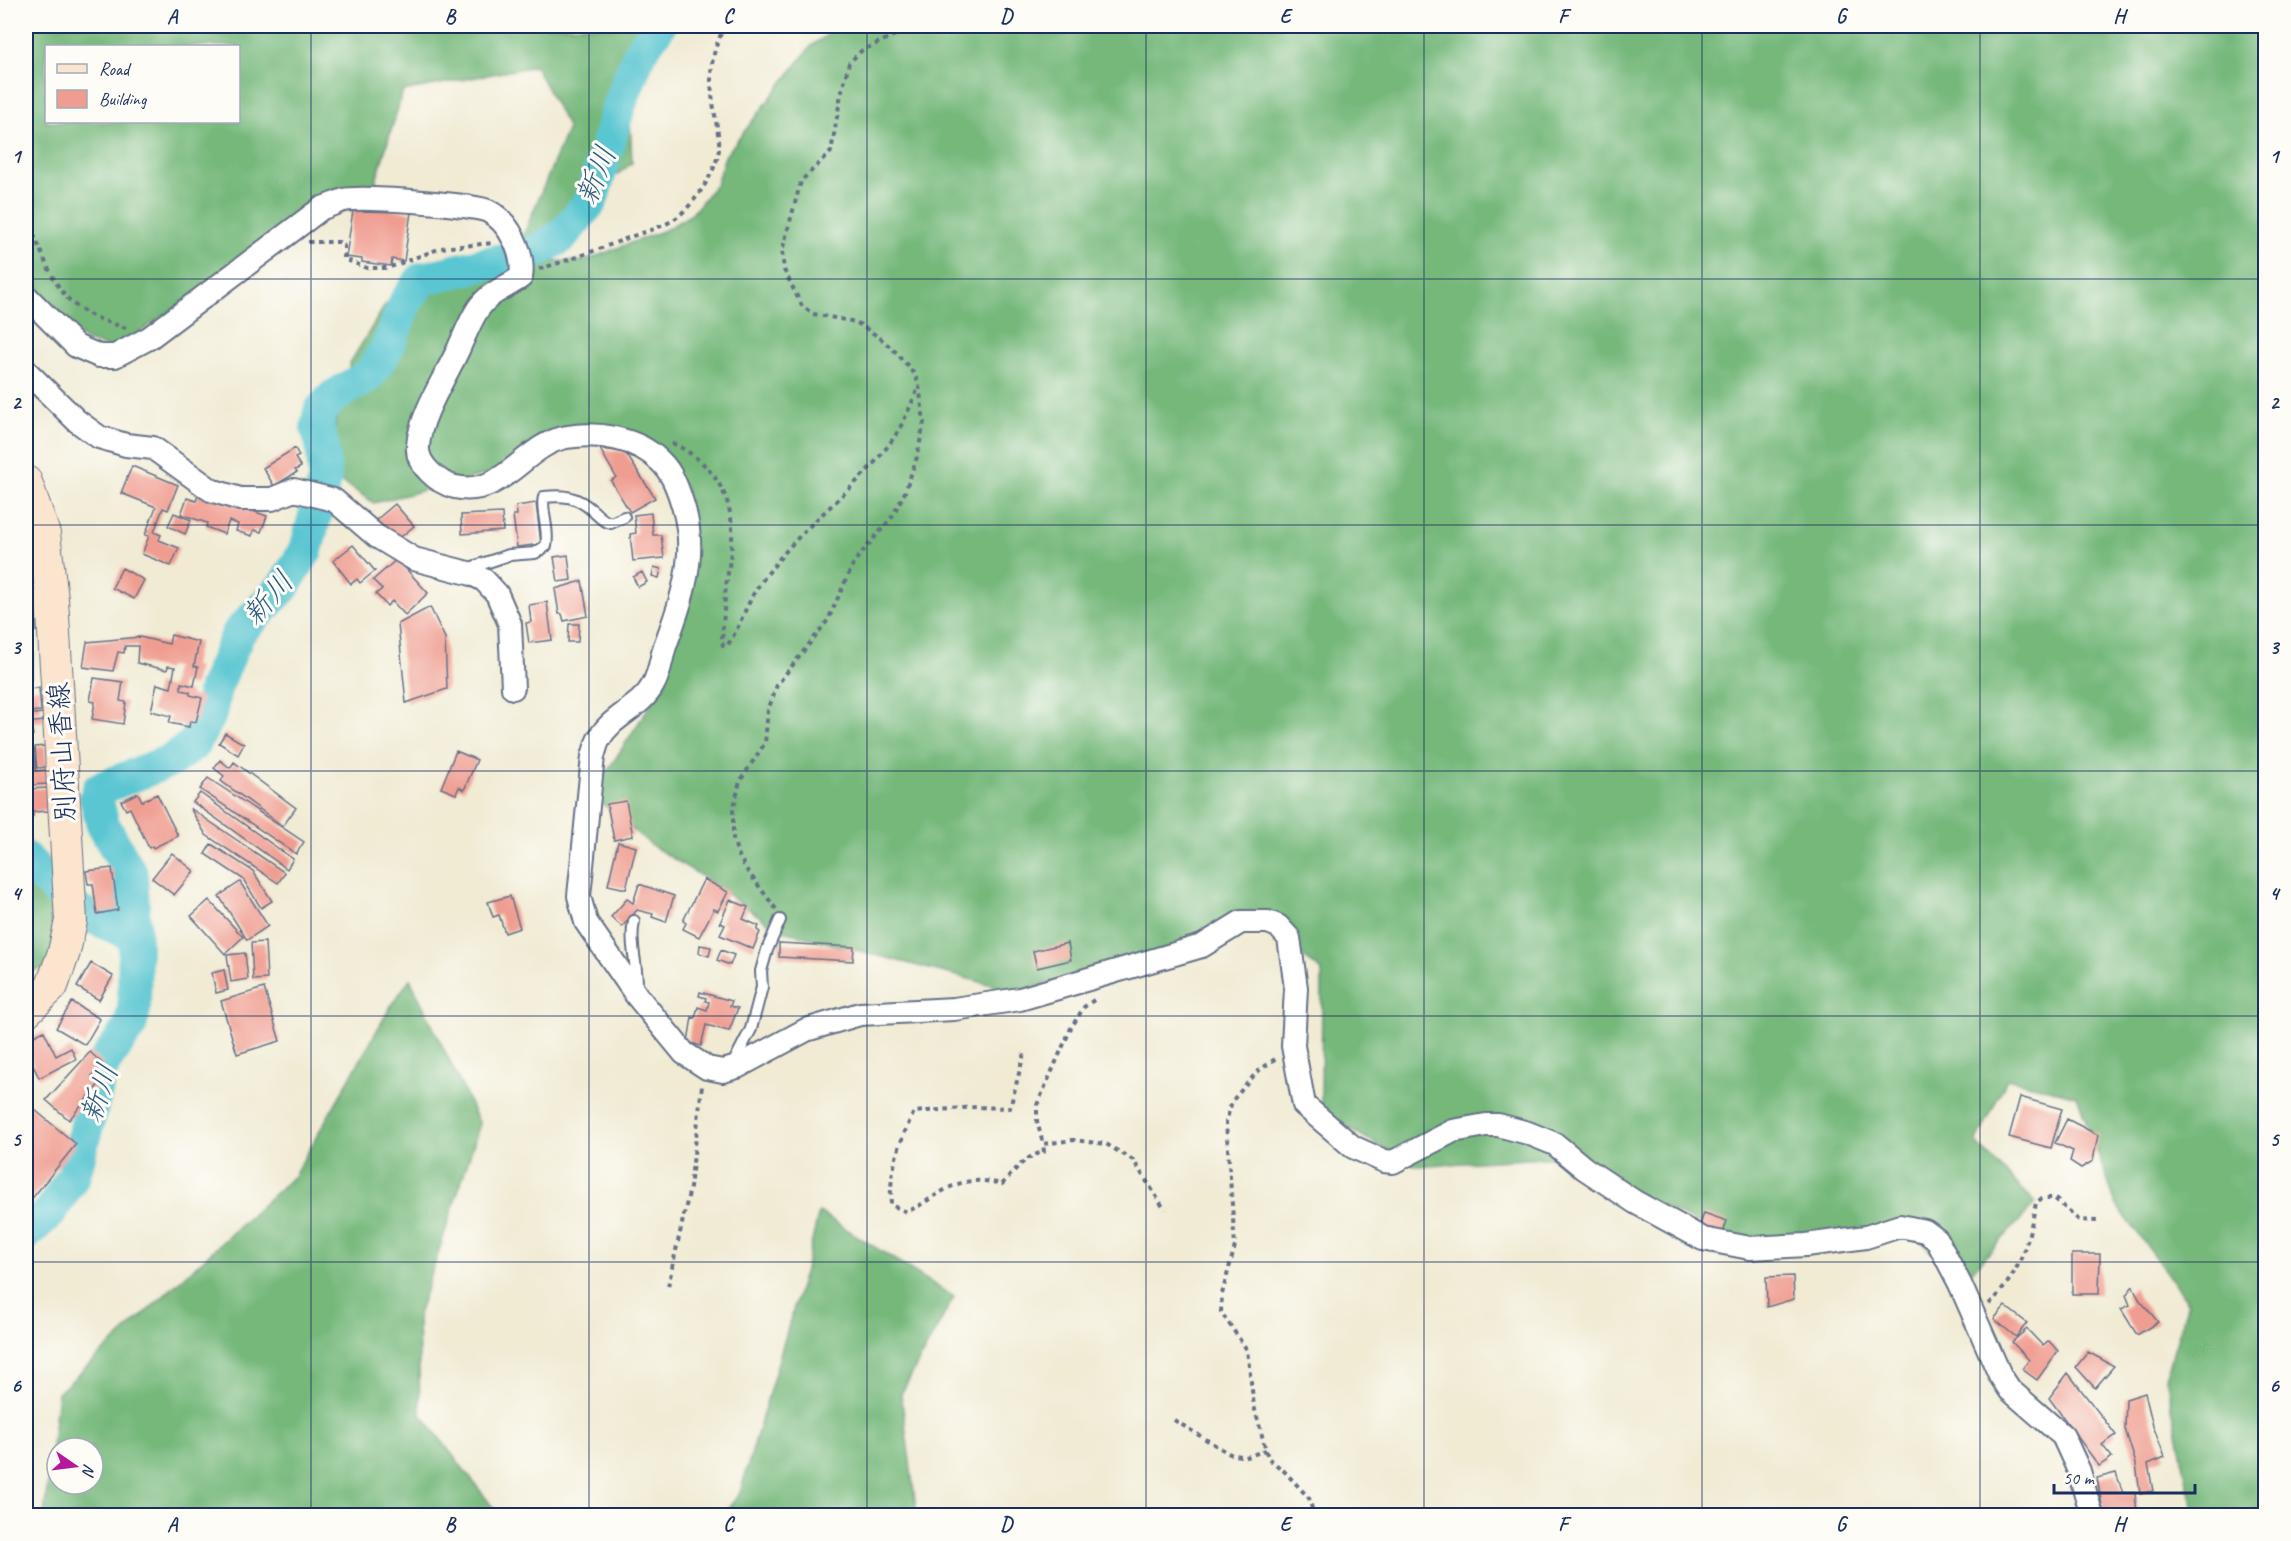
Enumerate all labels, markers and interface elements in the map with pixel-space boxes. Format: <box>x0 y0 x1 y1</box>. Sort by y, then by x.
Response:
text: A <box>167 4 179 29</box>
text: B <box>445 4 457 29</box>
text: C <box>723 4 735 29</box>
text: D <box>1000 4 1014 29</box>
text: E <box>1280 4 1294 29</box>
text: F <box>1558 4 1572 29</box>
text: G <box>1836 4 1849 29</box>
text: H <box>2113 4 2128 29</box>
legend <box>45 45 240 123</box>
text: Road <box>99 58 132 80</box>
text: Building <box>99 88 148 110</box>
water label: 新川 <box>567 140 625 210</box>
text: 1 <box>12 144 23 169</box>
text: 1 <box>2270 144 2281 169</box>
text: 2 <box>12 390 23 415</box>
text: 2 <box>2270 390 2281 415</box>
water label: 新川 <box>234 563 302 633</box>
text: 3 <box>12 635 23 660</box>
text: 3 <box>2270 635 2281 660</box>
street label: 別府山香線 <box>40 681 83 823</box>
text: 4 <box>12 881 24 906</box>
text: 4 <box>2270 881 2282 906</box>
water label: 新川 <box>71 1058 127 1128</box>
text: 5 <box>12 1127 23 1152</box>
text: 5 <box>2270 1127 2281 1152</box>
text: 6 <box>11 1373 22 1398</box>
text: 6 <box>2269 1373 2280 1398</box>
north arrow <box>45 1436 105 1496</box>
scale bar <box>2054 1457 2195 1495</box>
text: N <box>77 1462 99 1480</box>
text: 50 m <box>2063 1467 2096 1489</box>
text: A <box>167 1512 179 1537</box>
text: B <box>445 1512 457 1537</box>
text: C <box>723 1512 735 1537</box>
text: D <box>1000 1512 1014 1537</box>
text: E <box>1280 1512 1294 1537</box>
text: F <box>1558 1512 1572 1537</box>
text: G <box>1836 1512 1849 1537</box>
text: H <box>2113 1512 2128 1537</box>

